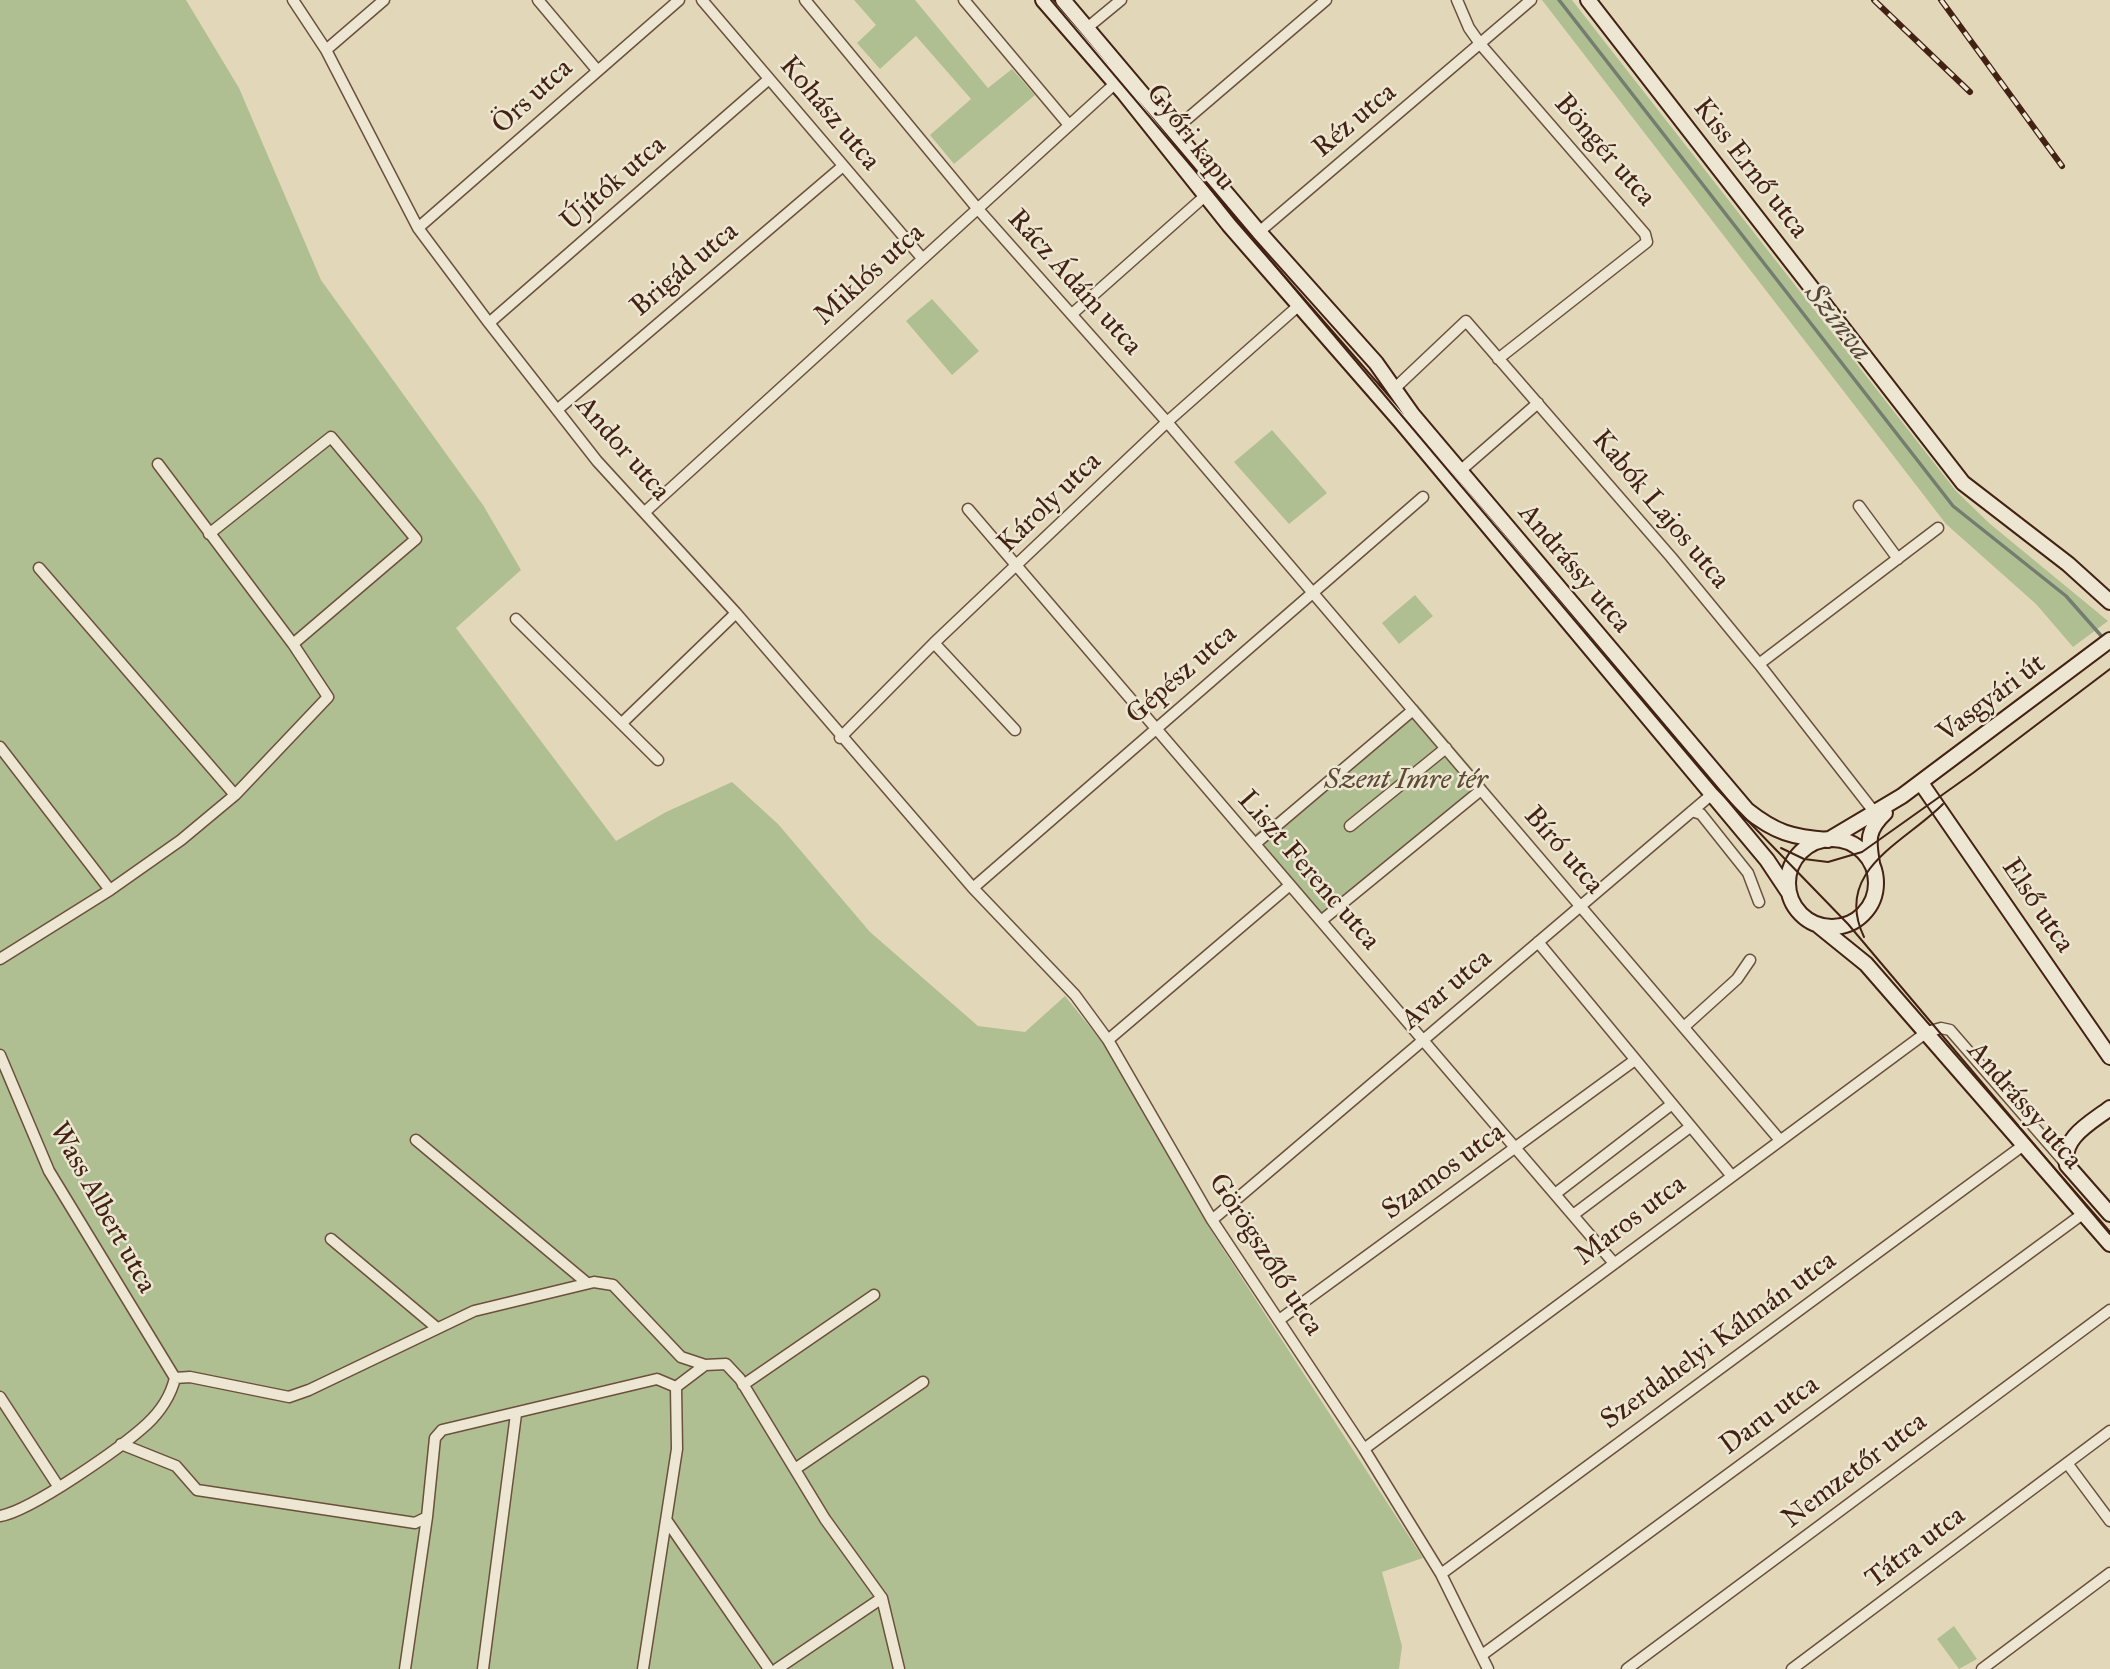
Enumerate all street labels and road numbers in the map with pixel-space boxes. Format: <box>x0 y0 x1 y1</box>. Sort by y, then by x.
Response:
street label: Kohász utca <box>772 50 886 178</box>
street label: Örs utca <box>486 52 580 142</box>
street label: Réz utca <box>1306 76 1404 166</box>
street label: Győri kapu <box>1138 78 1242 198</box>
street label: Böngér utca <box>1546 88 1662 214</box>
street label: Kiss Ernő utca <box>1685 92 1815 246</box>
street label: Újítók utca <box>555 129 673 239</box>
street label: Rácz Ádám utca <box>1000 203 1148 363</box>
street label: Brigád utca <box>624 215 746 325</box>
street label: Miklós utca <box>808 217 932 333</box>
street label: Andor utca <box>568 390 676 508</box>
street label: Kabók Lajos utca <box>1584 424 1736 596</box>
street label: Károly utca <box>991 445 1109 561</box>
street label: Andrássy utca <box>1510 498 1638 640</box>
street label: Gépész utca <box>1120 618 1244 732</box>
street label: Vasgyári út <box>1931 648 2053 750</box>
street label: Liszt Ferenc utca <box>1230 784 1386 958</box>
street label: Bíró utca <box>1516 800 1610 902</box>
street label: Első utca <box>1993 852 2081 960</box>
street label: Avar utca <box>1395 942 1499 1038</box>
street label: Andrássy utca <box>1959 1035 2089 1177</box>
street label: Szamos utca <box>1376 1116 1512 1228</box>
street label: Wass Albert utca <box>41 1117 163 1299</box>
street label: Görögszőlő utca <box>1200 1168 1330 1342</box>
street label: Maros utca <box>1569 1168 1693 1274</box>
street label: Szerdahelyi Kálmán utca <box>1595 1244 1843 1438</box>
street label: Daru utca <box>1714 1369 1826 1463</box>
street label: Nemzetőr utca <box>1776 1406 1934 1536</box>
street label: Tátra utca <box>1860 1500 1972 1596</box>

